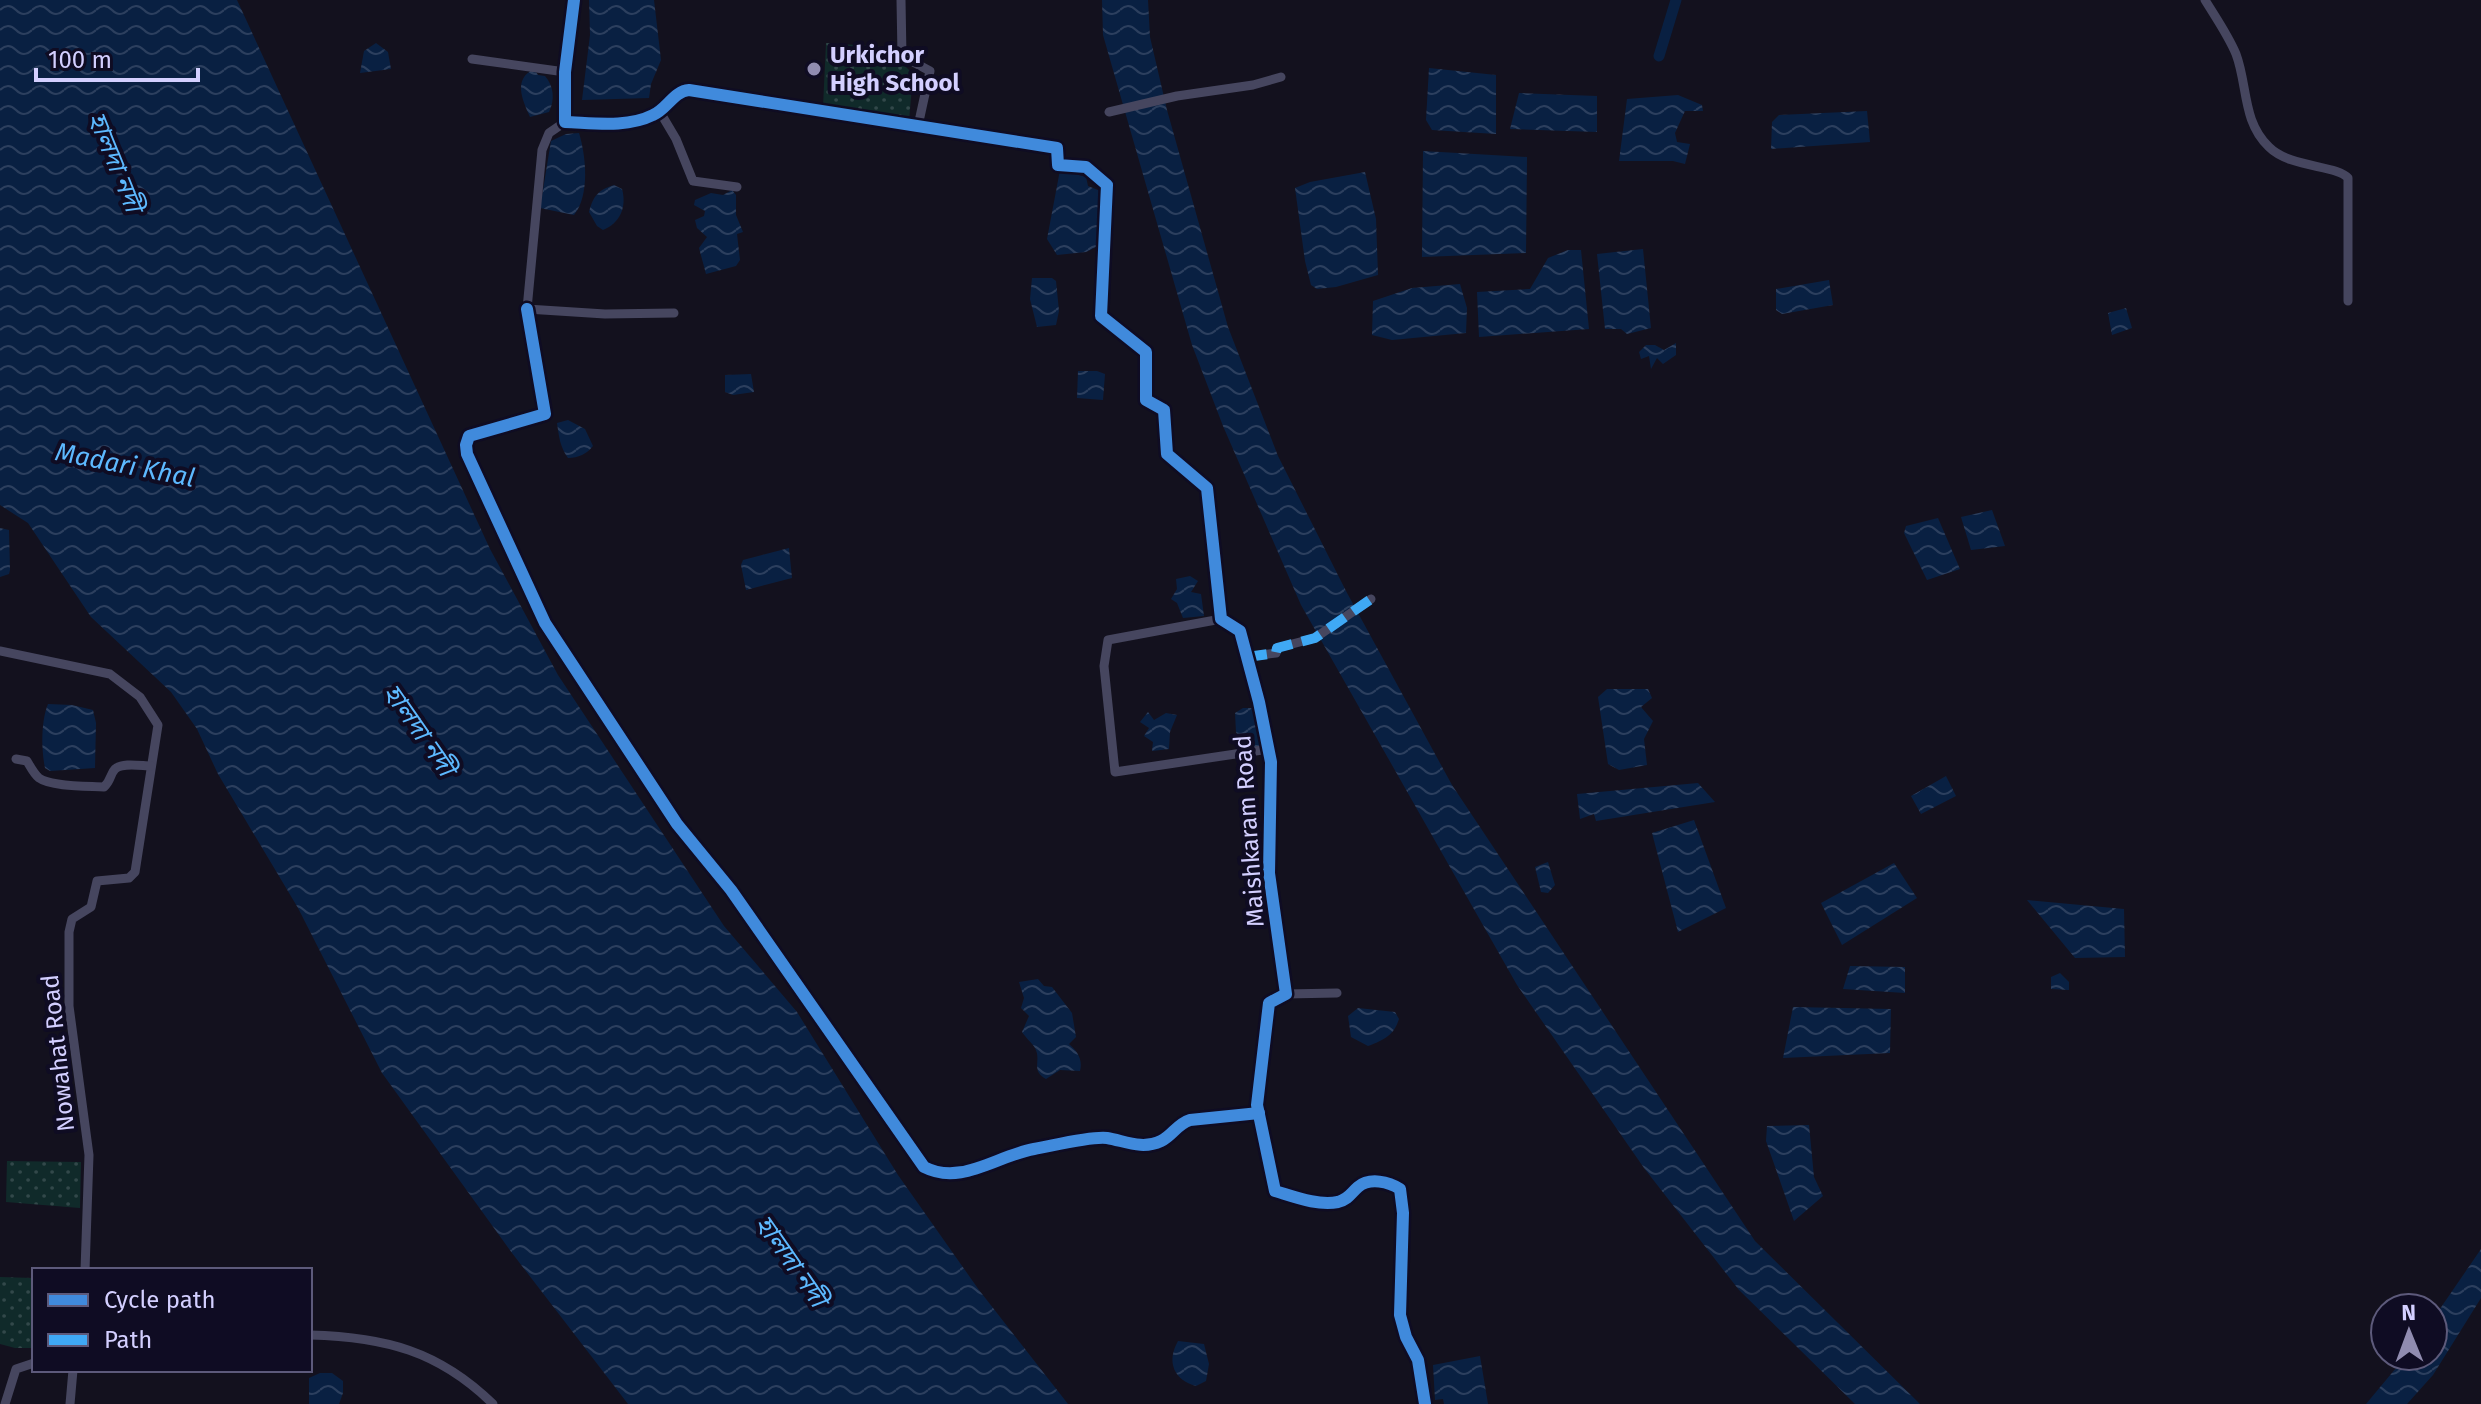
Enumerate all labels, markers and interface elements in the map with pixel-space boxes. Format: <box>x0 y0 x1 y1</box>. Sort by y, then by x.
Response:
scale bar <box>36 32 198 82</box>
place label: Urkichor High School <box>830 41 961 97</box>
text: 100 m <box>48 46 112 74</box>
marker: Urkichor High School <box>805 60 823 78</box>
water label: হালদা নদী <box>81 108 151 221</box>
water label: Madari Khal <box>53 436 197 494</box>
water label: হালদা নদী <box>376 678 465 786</box>
street label: Maishkaram Road <box>1228 734 1270 928</box>
street label: Nowahat Road <box>36 973 80 1133</box>
water label: হালদা নদী <box>748 1209 837 1317</box>
legend <box>32 1268 312 1372</box>
text: Cycle path <box>104 1286 216 1314</box>
north arrow <box>2369 1292 2449 1372</box>
text: N <box>2401 1299 2416 1326</box>
text: Path <box>104 1326 152 1354</box>

